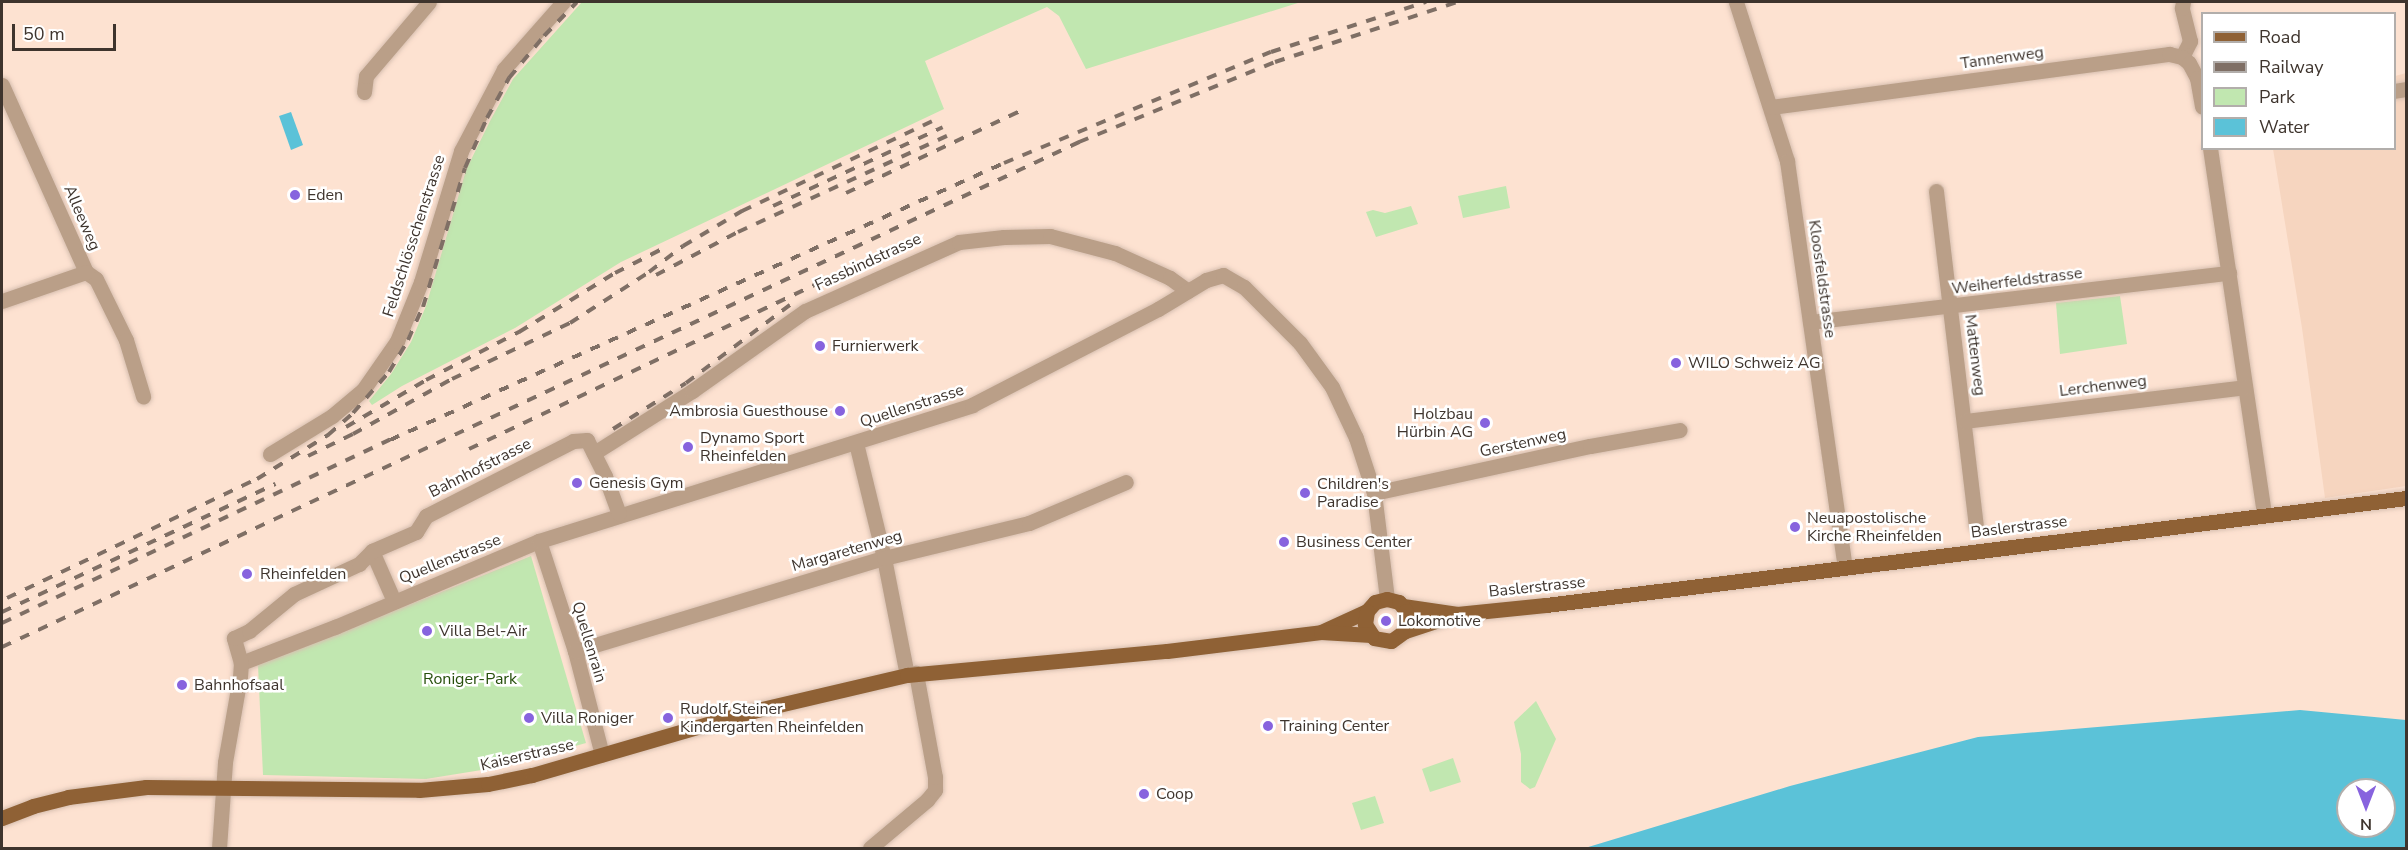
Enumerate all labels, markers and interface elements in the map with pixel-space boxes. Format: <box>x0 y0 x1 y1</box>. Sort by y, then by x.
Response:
scale bar <box>15 12 118 50</box>
legend <box>2201 12 2396 150</box>
text: 50 m <box>23 22 65 46</box>
text: Road <box>2259 25 2301 49</box>
street label: Tannenweg <box>1959 43 2045 73</box>
text: Railway <box>2259 55 2324 79</box>
text: Park <box>2259 85 2295 109</box>
text: Water <box>2259 115 2310 139</box>
street label: Feldschlösschenstrasse <box>379 152 449 320</box>
street label: Alleeweg <box>60 182 104 254</box>
place label: Eden <box>307 185 343 205</box>
marker: Eden <box>288 188 302 202</box>
street label: Kloosfeldstrasse <box>1804 219 1840 339</box>
street label: Fassbindstrasse <box>812 229 924 295</box>
street label: Weiherfeldstrasse <box>1951 263 2083 299</box>
street label: Mattenweg <box>1960 313 1990 397</box>
place label: Furnierwerk <box>832 336 918 356</box>
marker: Furnierwerk <box>813 339 827 353</box>
place label: WILO Schweiz AG <box>1688 353 1821 373</box>
marker: WILO Schweiz AG <box>1669 356 1683 370</box>
street label: Lerchenweg <box>2058 371 2148 401</box>
street label: Quellenstrasse <box>858 380 966 432</box>
place label: Ambrosia Guesthouse <box>669 401 828 421</box>
marker: Ambrosia Guesthouse <box>833 404 847 418</box>
place label: Holzbau Hürbin AG <box>1397 404 1473 442</box>
marker: Holzbau Hürbin AG <box>1478 416 1492 430</box>
street label: Gerstenweg <box>1478 424 1568 462</box>
place label: Dynamo Sport Rheinfelden <box>700 428 804 466</box>
street label: Bahnhofstrasse <box>426 434 534 502</box>
marker: Dynamo Sport Rheinfelden <box>681 440 695 454</box>
place label: Genesis Gym <box>589 473 683 493</box>
place label: Children's Paradise <box>1317 474 1389 512</box>
marker: Genesis Gym <box>570 476 584 490</box>
marker: Children's Paradise <box>1298 486 1312 500</box>
place label: Neuapostolische Kirche Rheinfelden <box>1807 508 1942 546</box>
street label: Baslerstrasse <box>1970 512 2068 542</box>
marker: Neuapostolische Kirche Rheinfelden <box>1788 520 1802 534</box>
street label: Margaretenweg <box>790 526 904 576</box>
street label: Quellenstrasse <box>396 530 504 588</box>
place label: Business Center <box>1296 532 1412 552</box>
marker: Business Center <box>1277 535 1291 549</box>
place label: Rheinfelden <box>260 564 346 584</box>
marker: Rheinfelden <box>238 565 256 583</box>
street label: Baslerstrasse <box>1488 572 1586 602</box>
street label: Quellenrain <box>568 599 610 685</box>
place label: Lokomotive <box>1398 611 1481 631</box>
marker: Lokomotive <box>1379 614 1393 628</box>
place label: Villa Bel-Air <box>439 621 527 641</box>
marker: Villa Bel-Air <box>420 624 434 638</box>
park label: Roniger-Park <box>423 669 517 689</box>
place label: Bahnhofsaal <box>194 675 284 695</box>
marker: Bahnhofsaal <box>175 678 189 692</box>
place label: Rudolf Steiner Kindergarten Rheinfelden <box>680 699 864 737</box>
place label: Villa Roniger <box>541 708 634 728</box>
marker: Villa Roniger <box>522 711 536 725</box>
marker: Rudolf Steiner Kindergarten Rheinfelden <box>661 711 675 725</box>
place label: Training Center <box>1280 716 1389 736</box>
marker: Training Center <box>1261 719 1275 733</box>
street label: Kaiserstrasse <box>478 735 576 775</box>
north arrow <box>2336 778 2396 838</box>
place label: Coop <box>1156 784 1193 804</box>
marker: Coop <box>1137 787 1151 801</box>
text: N <box>2360 813 2372 835</box>

